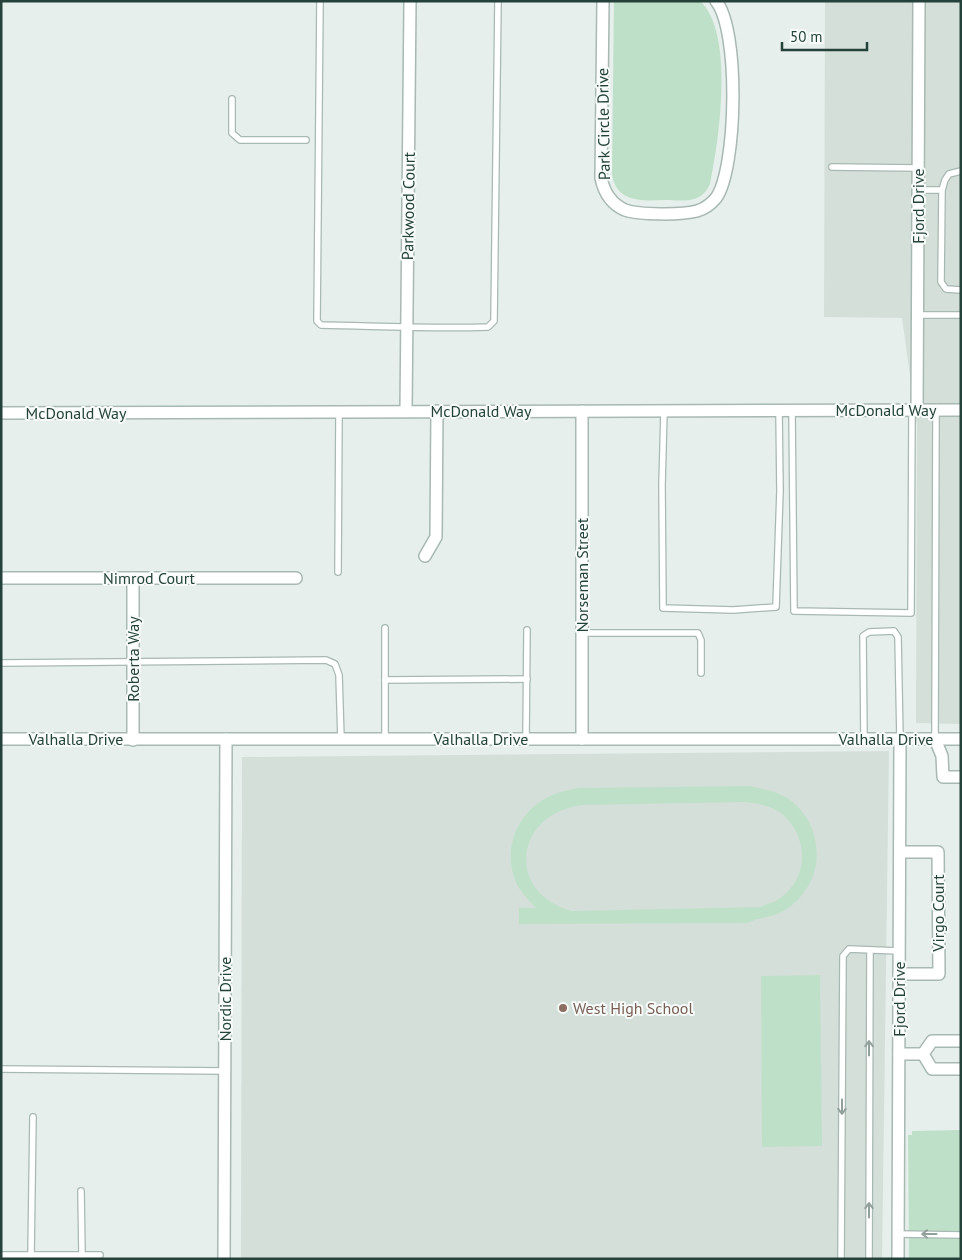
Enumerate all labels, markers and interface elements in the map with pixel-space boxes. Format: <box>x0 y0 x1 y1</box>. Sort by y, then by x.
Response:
scale bar <box>782 20 867 52</box>
text: 50 m <box>790 27 823 46</box>
street label: Park Circle Drive <box>592 68 614 180</box>
street label: Parkwood Court <box>397 151 419 260</box>
street label: Fjord Drive <box>908 168 928 244</box>
street label: McDonald Way <box>836 400 937 420</box>
street label: McDonald Way <box>431 401 532 421</box>
street label: McDonald Way <box>26 403 127 423</box>
street label: Norseman Street <box>572 517 592 632</box>
street label: Nimrod Court <box>103 568 196 588</box>
street label: Roberta Way <box>123 616 143 702</box>
street label: Valhalla Drive <box>28 729 124 749</box>
street label: Valhalla Drive <box>433 729 529 749</box>
street label: Valhalla Drive <box>838 729 934 749</box>
street label: Virgo Court <box>928 874 948 953</box>
street label: Nordic Drive <box>215 957 235 1041</box>
street label: Fjord Drive <box>889 961 909 1037</box>
place label: West High School <box>573 998 693 1018</box>
marker: West High School <box>557 1002 569 1014</box>
one-way arrow <box>865 1040 874 1056</box>
one-way arrow <box>837 1098 847 1114</box>
one-way arrow <box>864 1202 874 1218</box>
one-way arrow <box>922 1229 938 1239</box>

